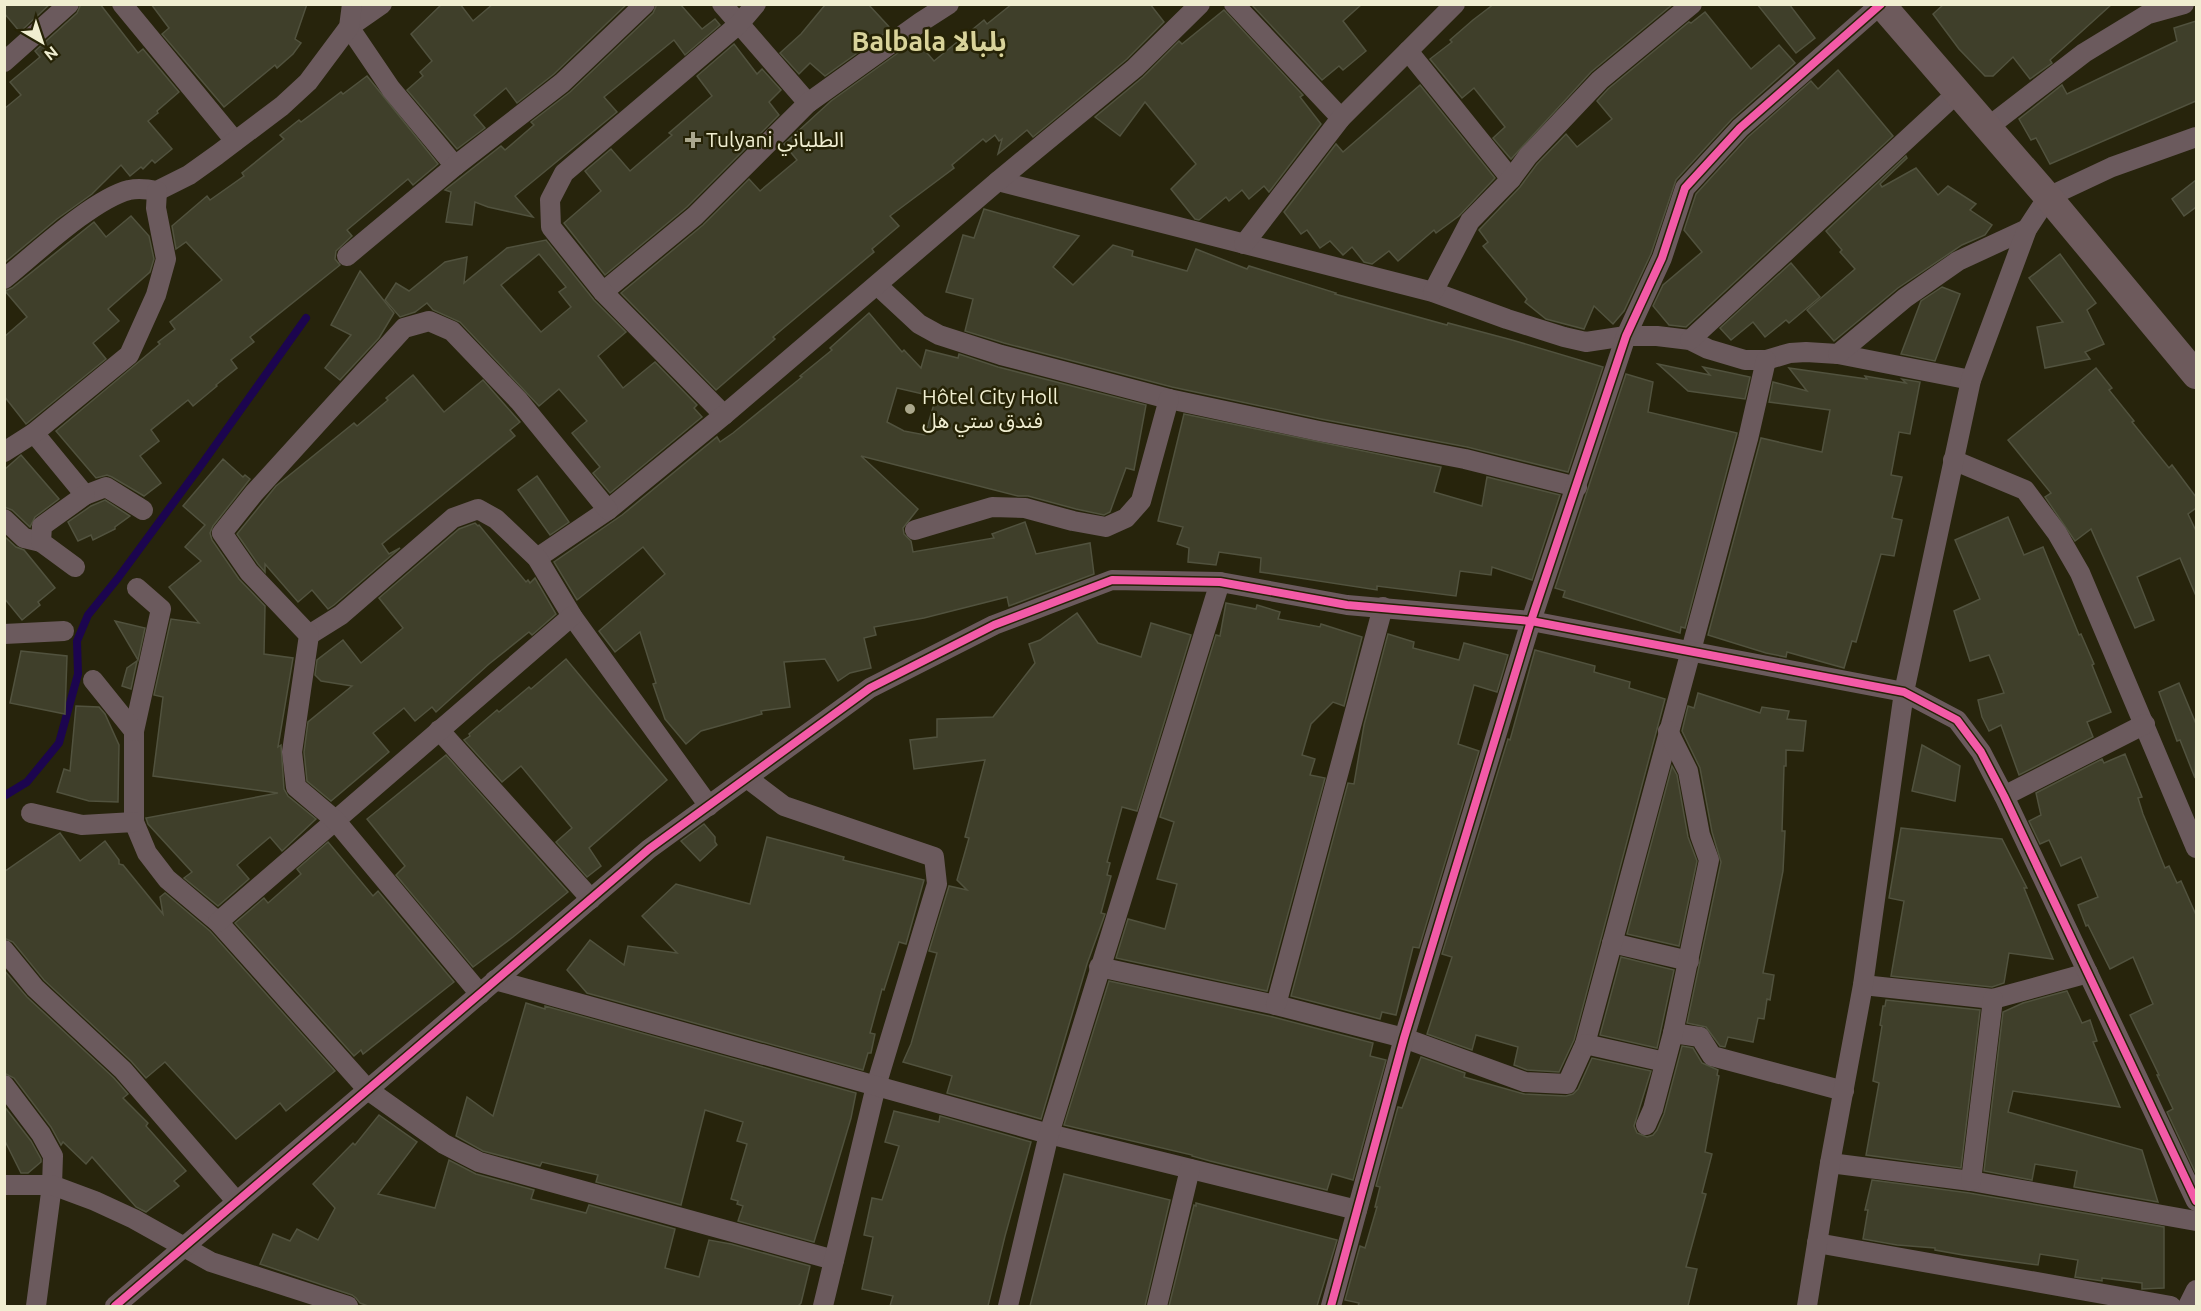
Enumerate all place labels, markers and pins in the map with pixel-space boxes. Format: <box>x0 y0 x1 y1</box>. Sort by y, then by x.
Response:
place label: Tulyani الطلياني <box>706 127 844 156</box>
marker: Tulyani الطلياني <box>684 131 702 149</box>
place label: Hôtel City Holl فندق ستي هل <box>922 384 1058 437</box>
marker: Hôtel City Holl فندق ستي هل <box>903 402 917 416</box>

